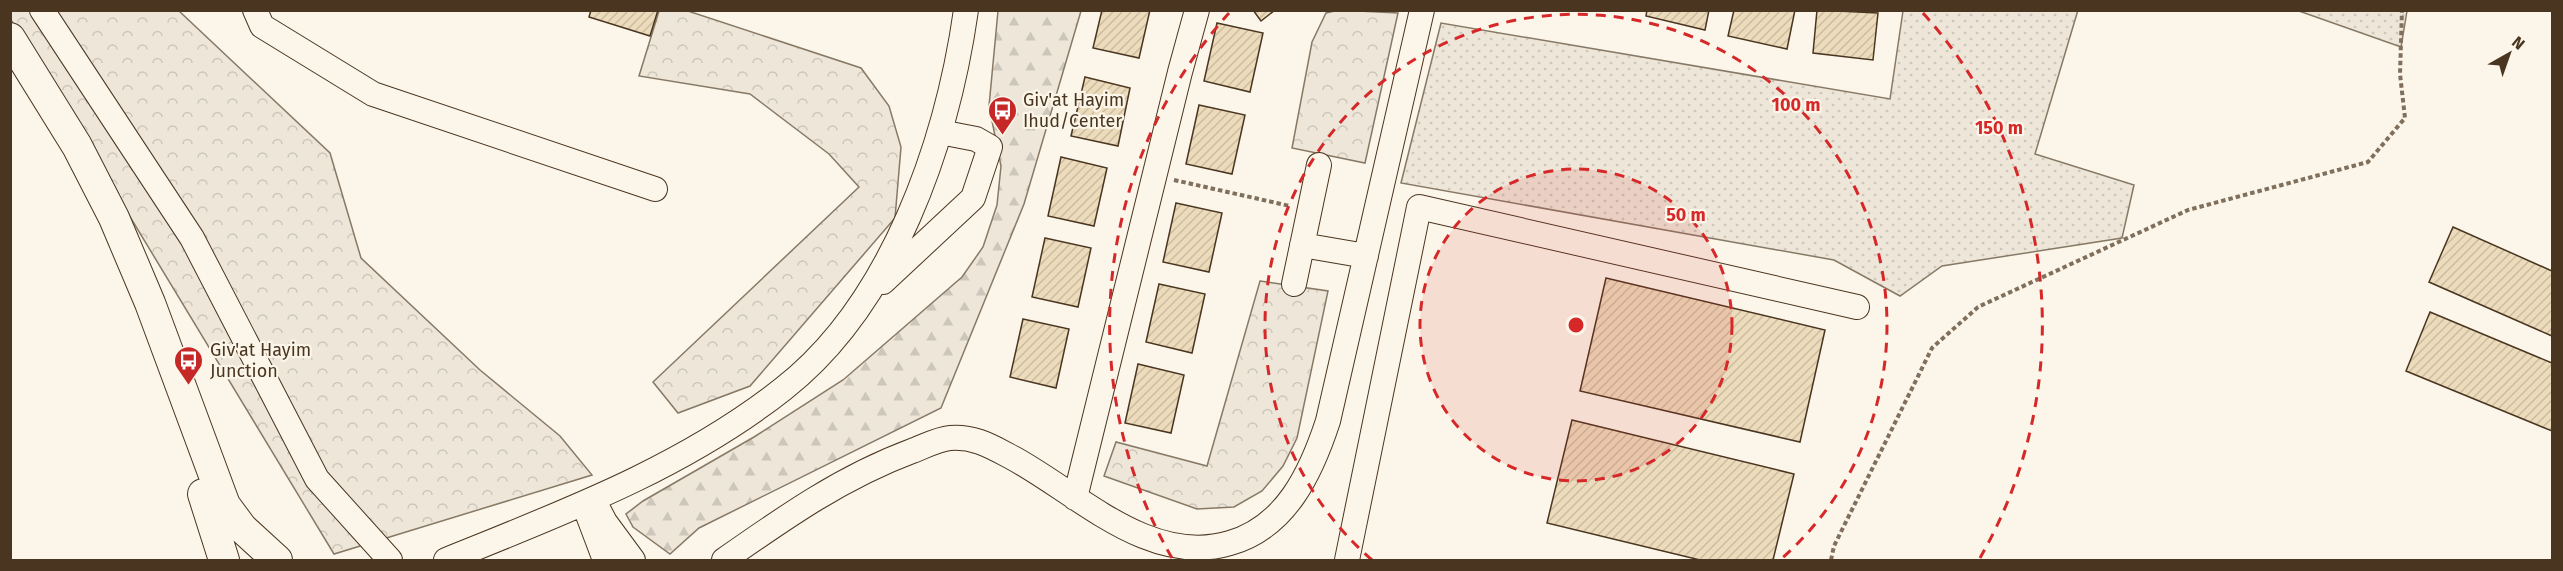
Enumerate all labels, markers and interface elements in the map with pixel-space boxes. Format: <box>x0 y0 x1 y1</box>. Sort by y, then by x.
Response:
north arrow <box>2479 24 2539 84</box>
text: N <box>2508 32 2528 54</box>
place label: Giv'at Hayim Ihud/Center <box>1023 89 1124 132</box>
bus stop icon: Giv'at Hayim Ihud/Center <box>986 94 1018 136</box>
text: 100 m <box>1772 94 1820 116</box>
text: 150 m <box>1975 117 2023 139</box>
text: 50 m <box>1666 204 1706 226</box>
centre of rings <box>1566 315 1586 335</box>
place label: Giv'at Hayim Junction <box>210 339 311 382</box>
bus stop icon: Giv'at Hayim Junction <box>173 344 205 386</box>

